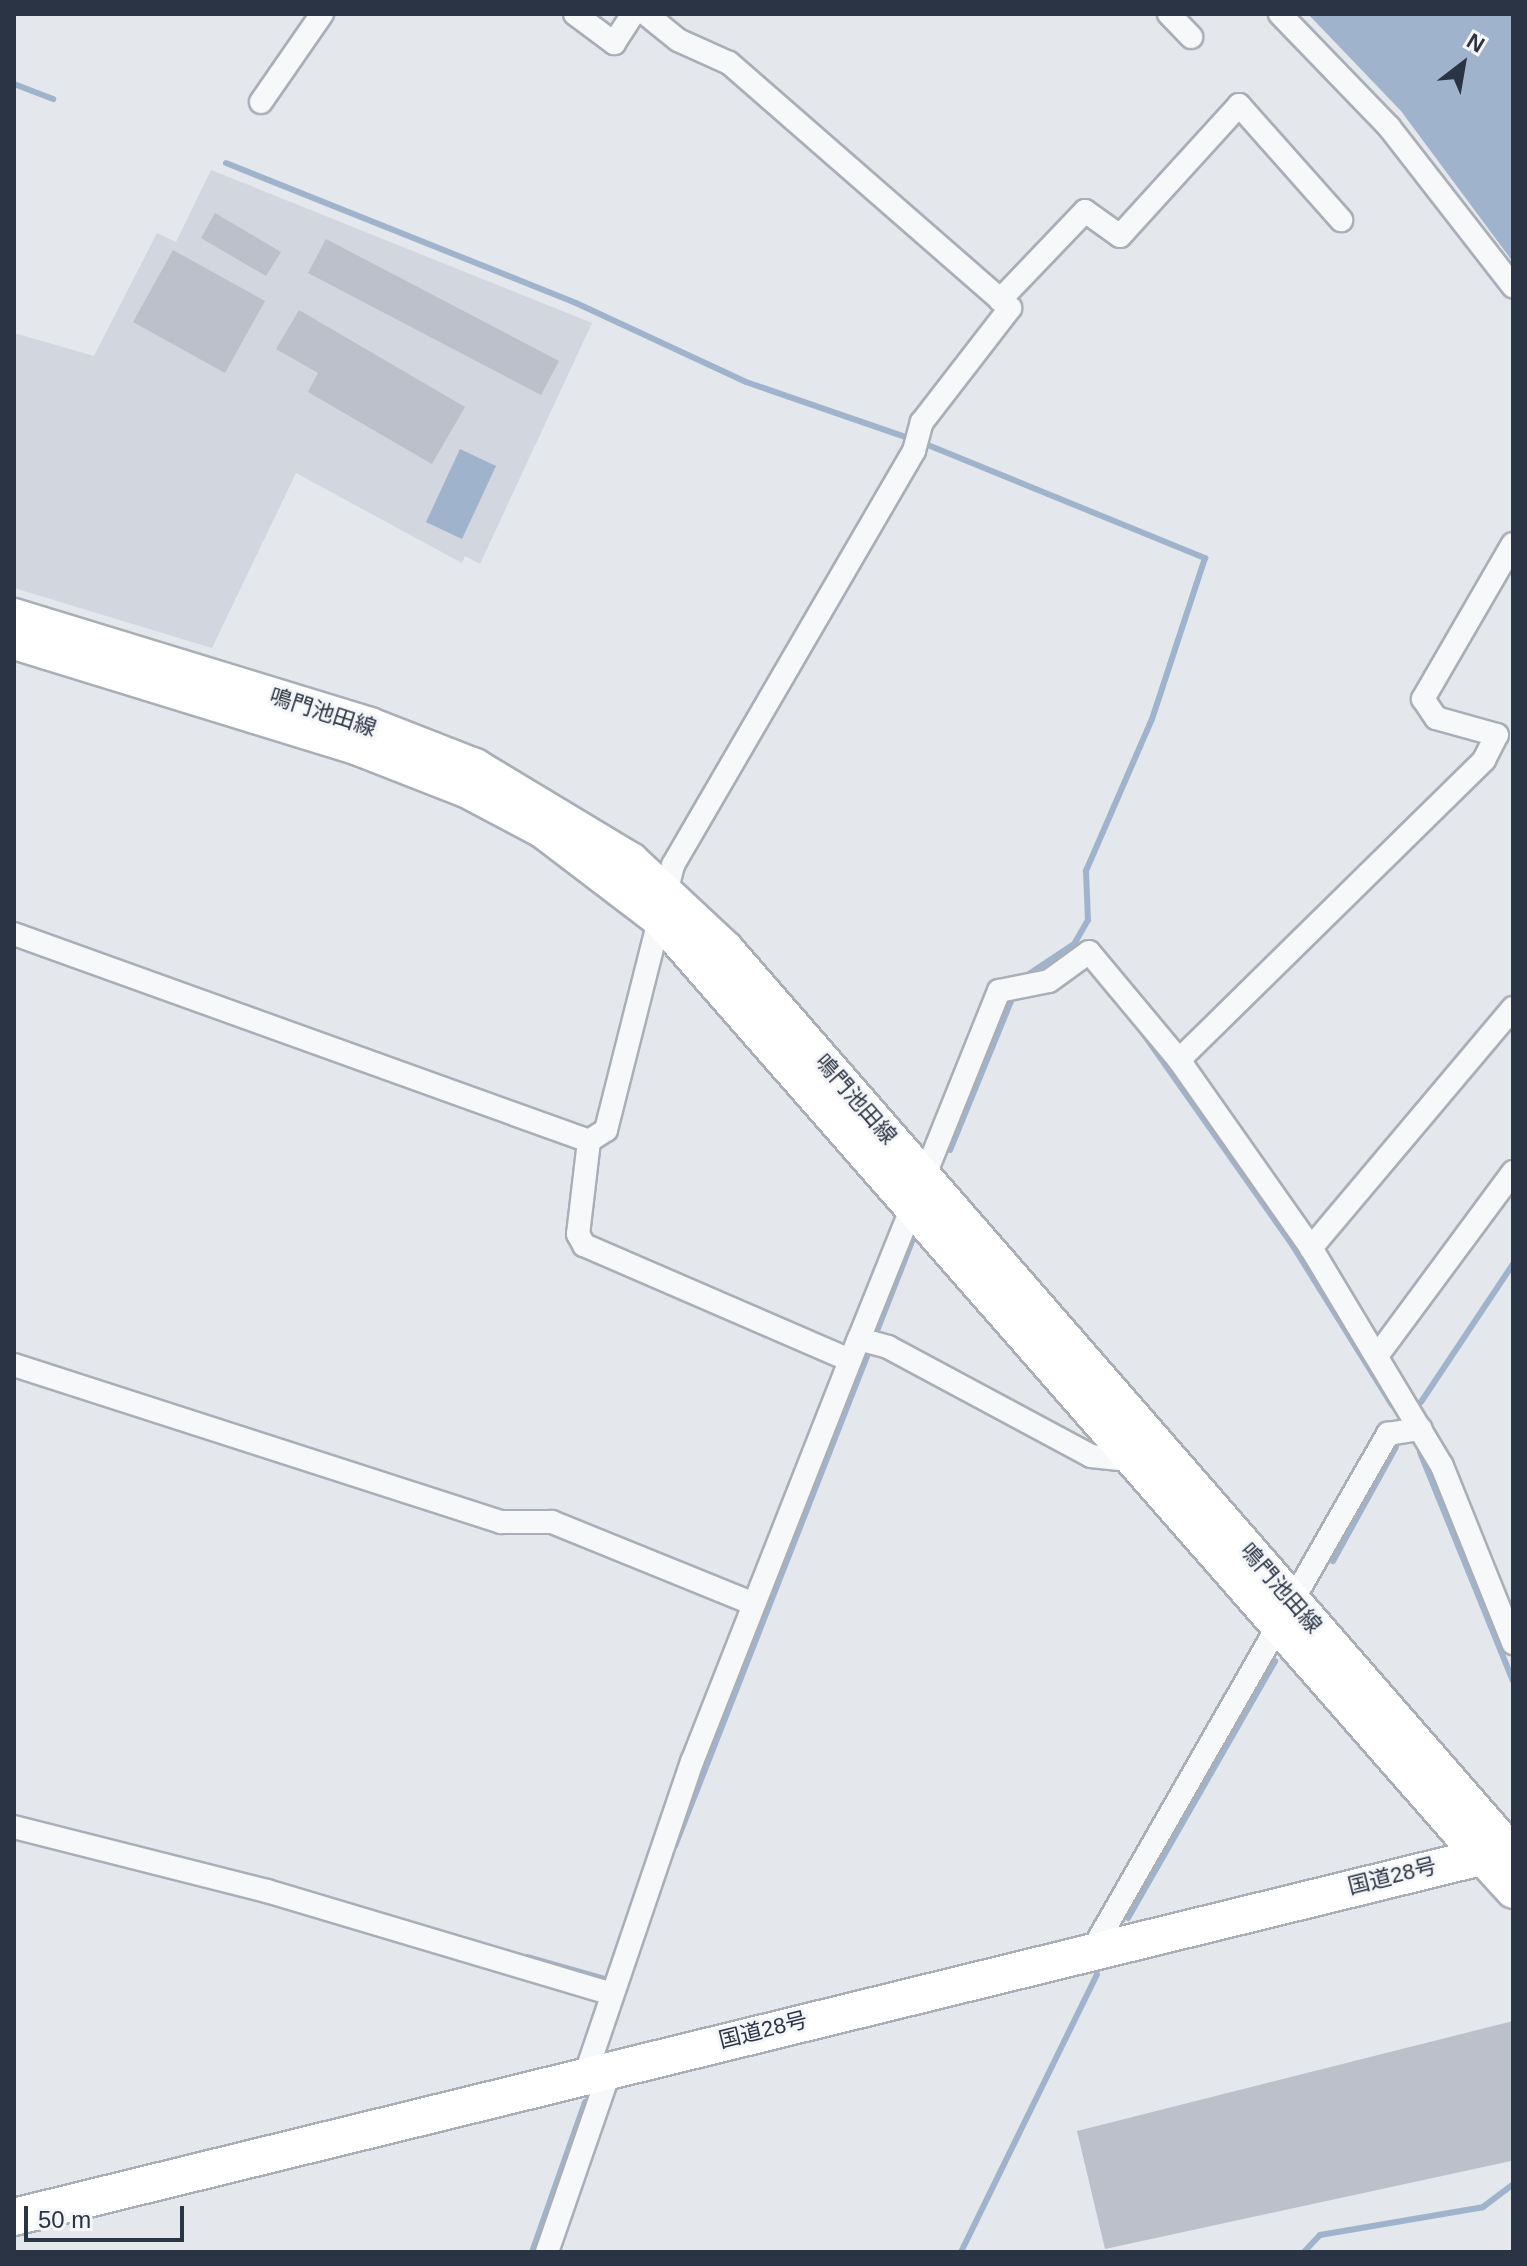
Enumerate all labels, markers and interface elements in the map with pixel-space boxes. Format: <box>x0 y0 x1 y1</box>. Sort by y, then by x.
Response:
north arrow <box>1423 24 1503 104</box>
text: N <box>1462 28 1489 58</box>
street label: 鳴門池田線 <box>267 682 379 742</box>
street label: 鳴門池田線 <box>810 1049 902 1149</box>
street label: 鳴門池田線 <box>1235 1538 1327 1638</box>
street label: 国道28号 <box>1345 1852 1439 1900</box>
street label: 国道28号 <box>716 2006 810 2054</box>
scale bar <box>28 2190 188 2240</box>
text: 50 m <box>38 2206 91 2233</box>

